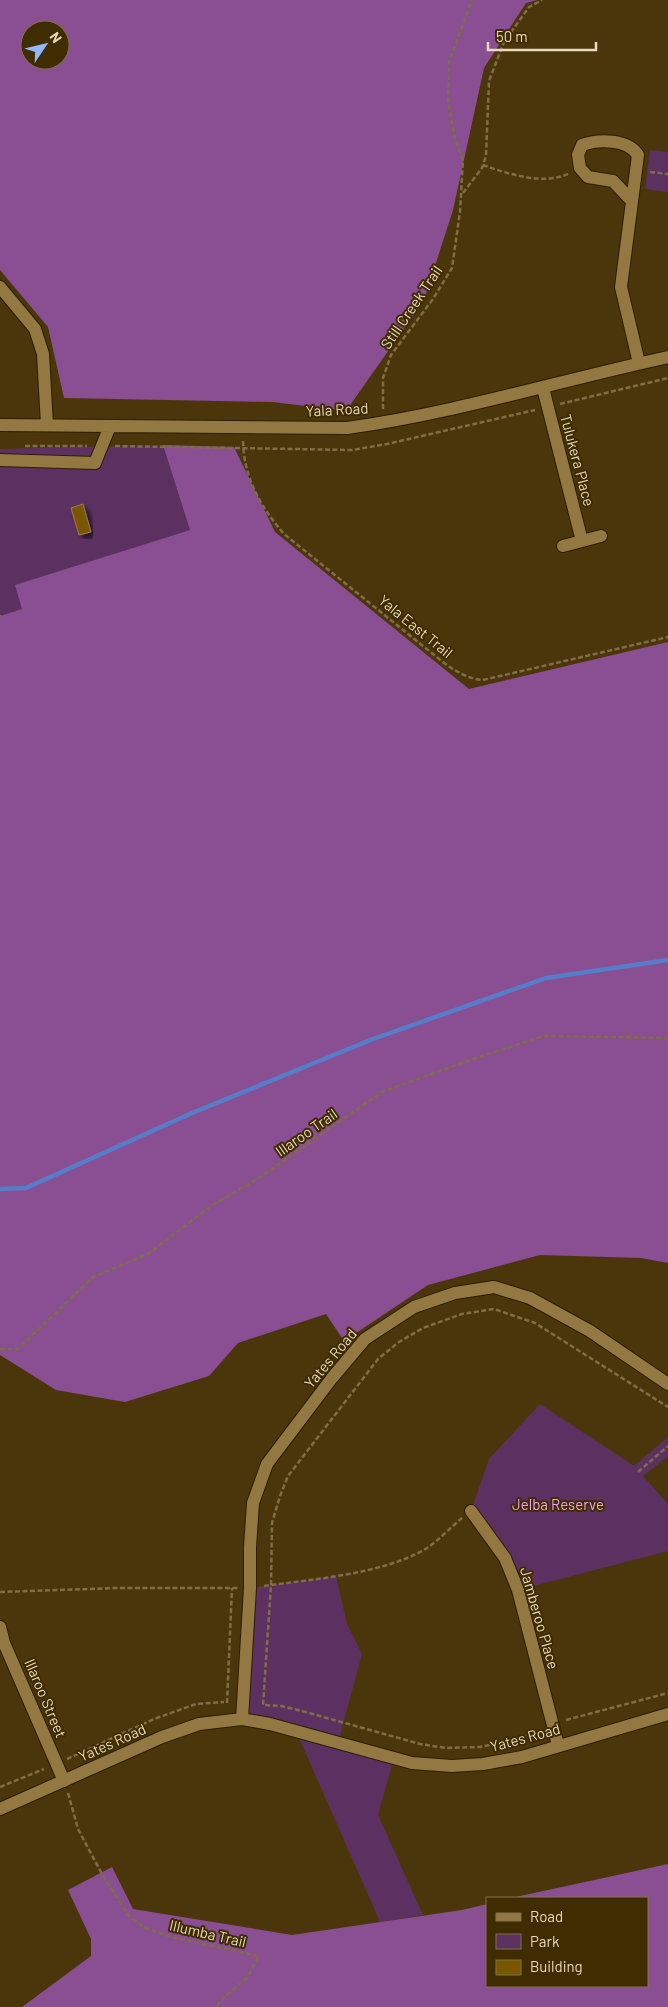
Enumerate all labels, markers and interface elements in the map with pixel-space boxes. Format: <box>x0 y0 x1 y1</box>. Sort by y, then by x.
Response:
north arrow <box>20 20 70 70</box>
scale bar <box>488 20 596 52</box>
text: 50 m <box>496 27 528 45</box>
text: N <box>46 29 66 46</box>
street label: Still Creek Trail <box>376 262 446 352</box>
street label: Yala Road <box>305 398 369 420</box>
street label: Tulukera Place <box>557 412 599 508</box>
street label: Yala East Trail <box>375 591 457 661</box>
street label: Illaroo Trail <box>272 1104 340 1160</box>
street label: Yates Road <box>300 1325 360 1391</box>
park label: Jelba Reserve <box>512 1495 604 1513</box>
street label: Jamberoo Place <box>517 1565 563 1671</box>
street label: Illaroo Street <box>21 1656 71 1740</box>
street label: Yates Road <box>75 1719 149 1765</box>
street label: Yates Road <box>488 1719 562 1755</box>
legend <box>486 1897 648 1987</box>
text: Road <box>530 1907 563 1925</box>
street label: Illumba Trail <box>168 1915 248 1951</box>
text: Park <box>530 1932 560 1950</box>
text: Building <box>530 1957 583 1975</box>

